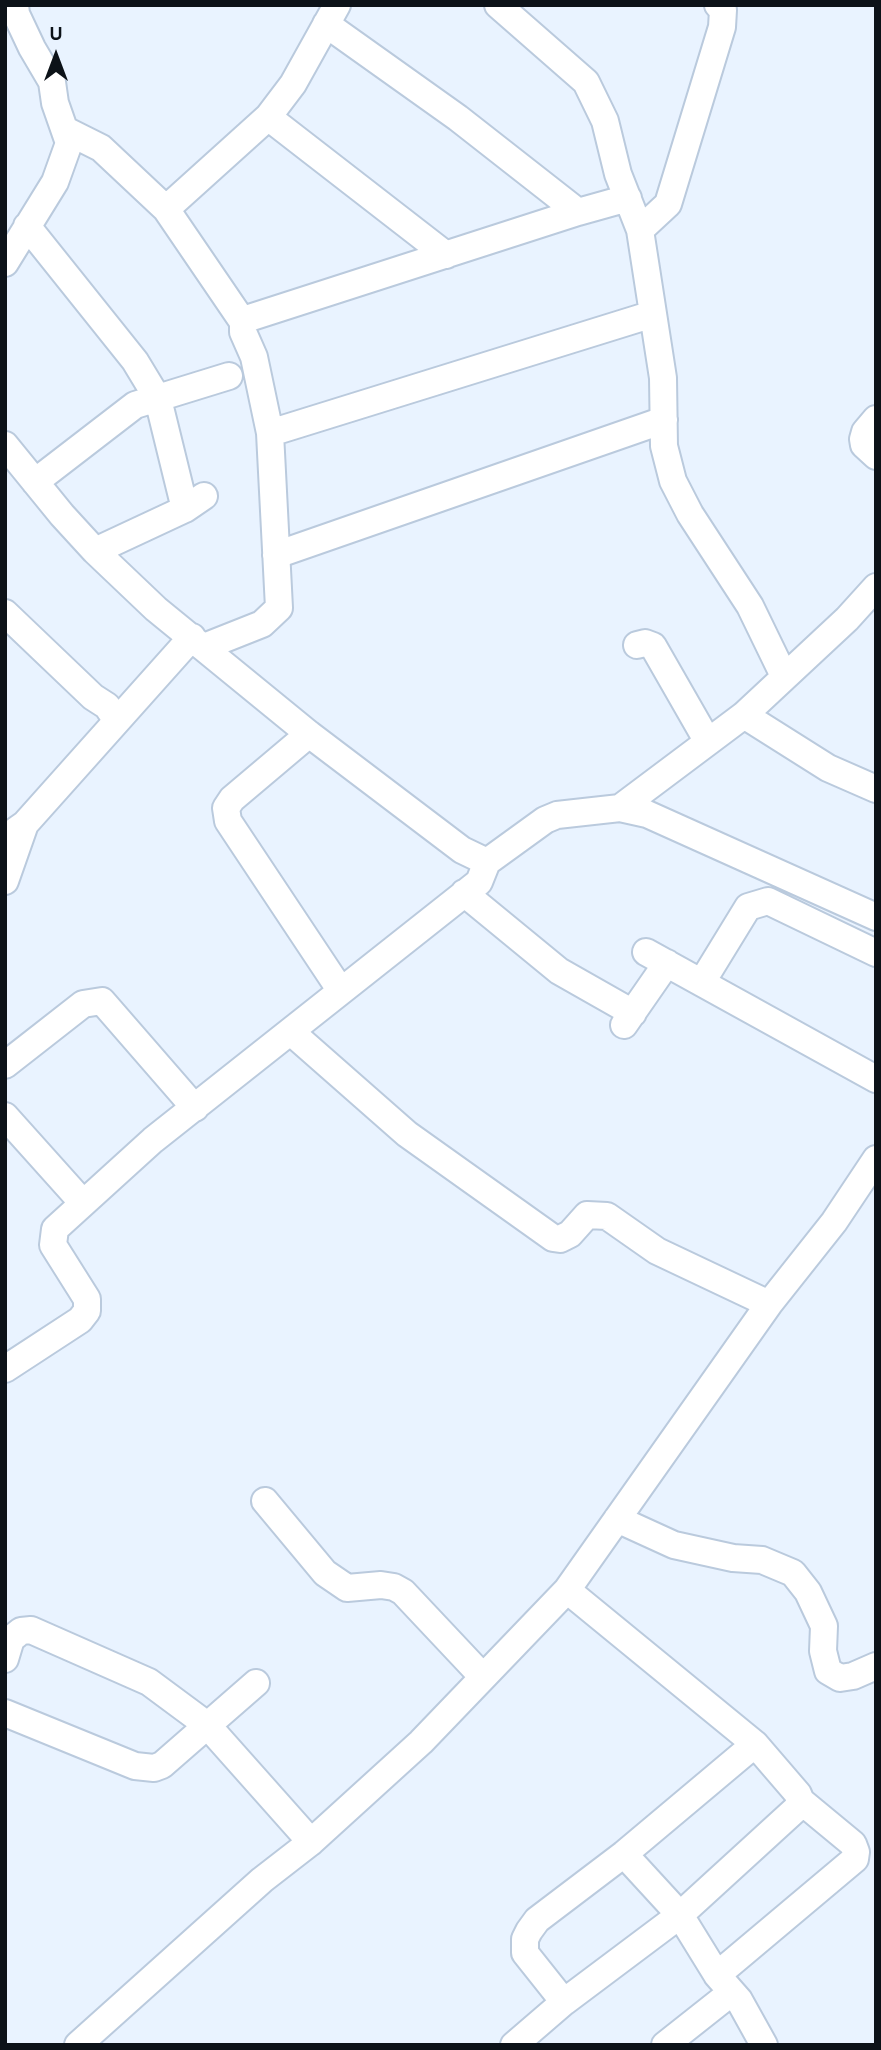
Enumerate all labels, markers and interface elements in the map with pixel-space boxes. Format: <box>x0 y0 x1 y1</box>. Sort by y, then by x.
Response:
north arrow <box>21 21 91 91</box>
text: U <box>49 23 63 47</box>

